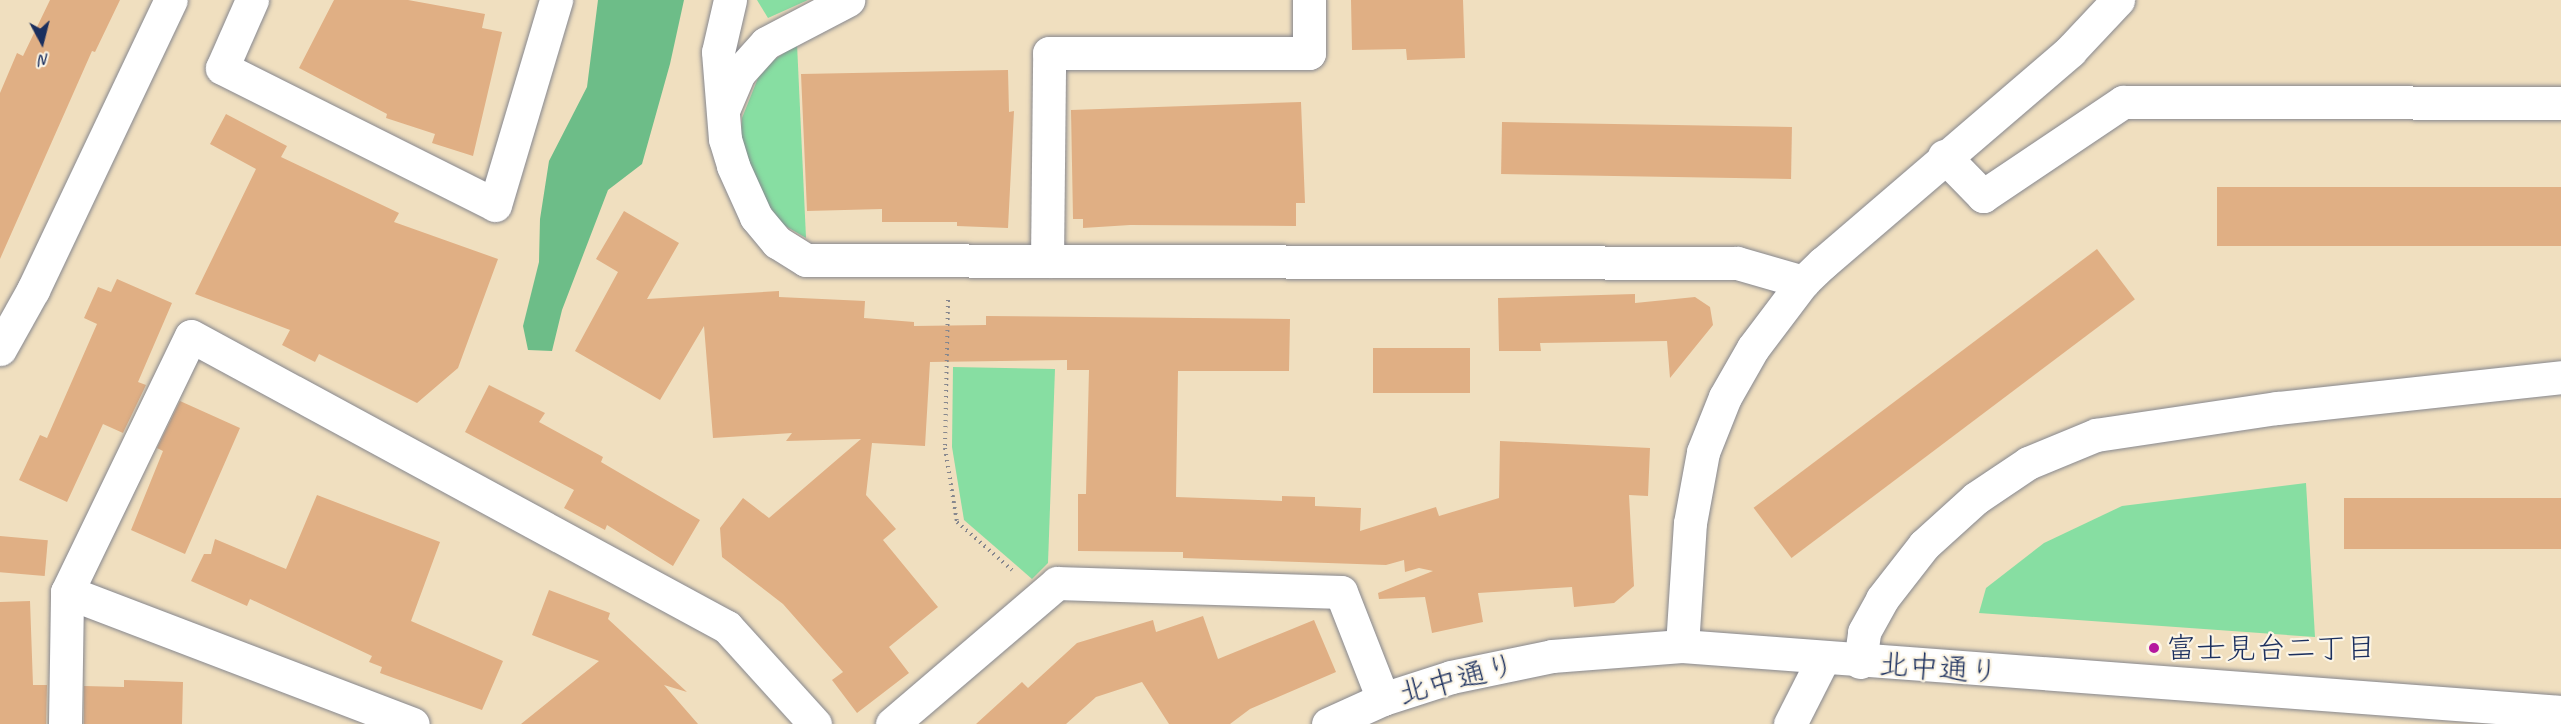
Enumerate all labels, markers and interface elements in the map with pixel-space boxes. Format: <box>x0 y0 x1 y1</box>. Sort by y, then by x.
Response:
north arrow <box>12 12 72 72</box>
text: N <box>38 49 50 70</box>
place label: 富士見台二丁目 <box>2166 630 2376 666</box>
marker: 富士見台二丁目 <box>2147 641 2161 655</box>
street label: 北中通り <box>1394 646 1520 712</box>
street label: 北中通り <box>1878 646 2000 690</box>

